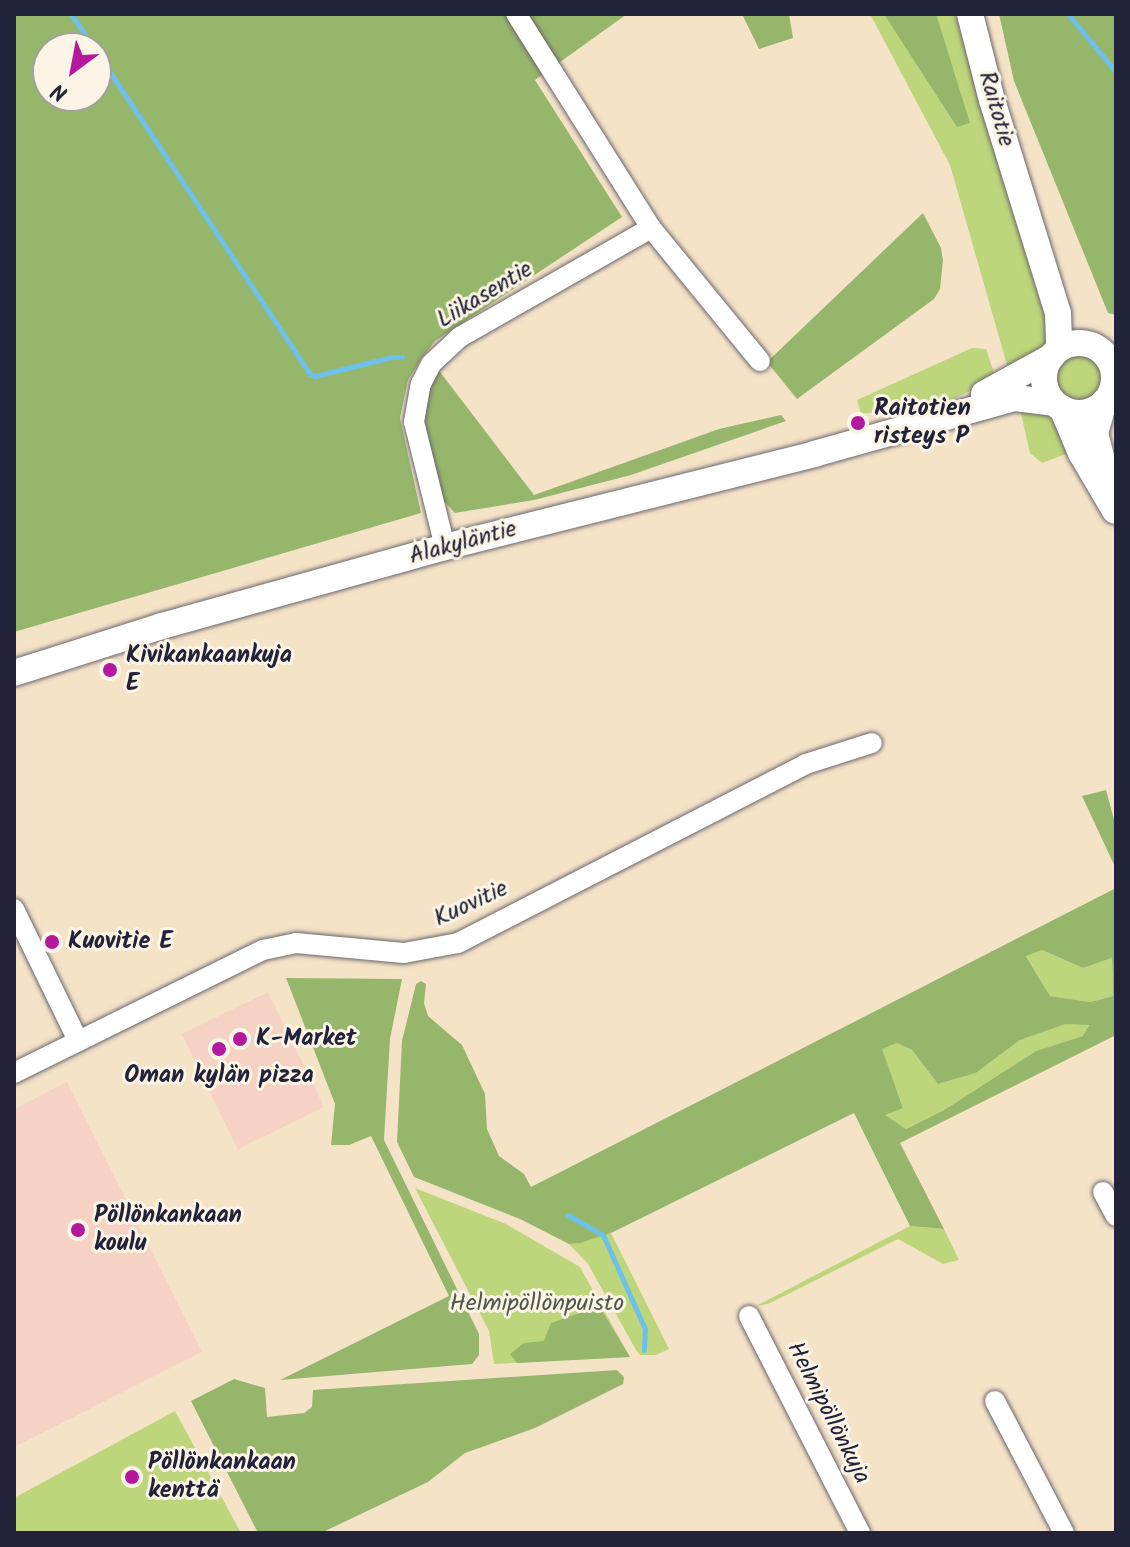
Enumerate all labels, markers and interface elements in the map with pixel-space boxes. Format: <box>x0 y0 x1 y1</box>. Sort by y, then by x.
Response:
north arrow <box>32 32 112 112</box>
street label: Raitotie <box>972 68 1020 150</box>
text: N <box>45 73 75 110</box>
street label: Liikasentie <box>432 255 538 335</box>
place label: Raitotien risteys P <box>874 395 971 451</box>
marker: Raitotien risteys P <box>849 414 867 432</box>
street label: Alakyläntie <box>406 515 520 571</box>
place label: Kivikankaankuja E <box>126 642 292 698</box>
marker: Kivikankaankuja E <box>101 661 119 679</box>
street label: Kuovitie <box>429 874 513 934</box>
place label: Kuovitie E <box>68 928 173 956</box>
marker: Kuovitie E <box>43 933 61 951</box>
place label: K-Market <box>256 1025 357 1053</box>
marker: K-Market <box>231 1030 249 1048</box>
marker: Oman kylän pizza <box>210 1040 228 1058</box>
place label: Oman kylän pizza <box>124 1062 314 1090</box>
place label: Pöllönkankaan koulu <box>94 1202 242 1258</box>
marker: Pöllönkankaan koulu <box>69 1221 87 1239</box>
park label: Helmipöllönpuisto <box>450 1290 624 1318</box>
street label: Helmipöllönkuja <box>780 1337 876 1489</box>
place label: Pöllönkankaan kenttä <box>148 1449 296 1505</box>
marker: Pöllönkankaan kenttä <box>123 1468 141 1486</box>

